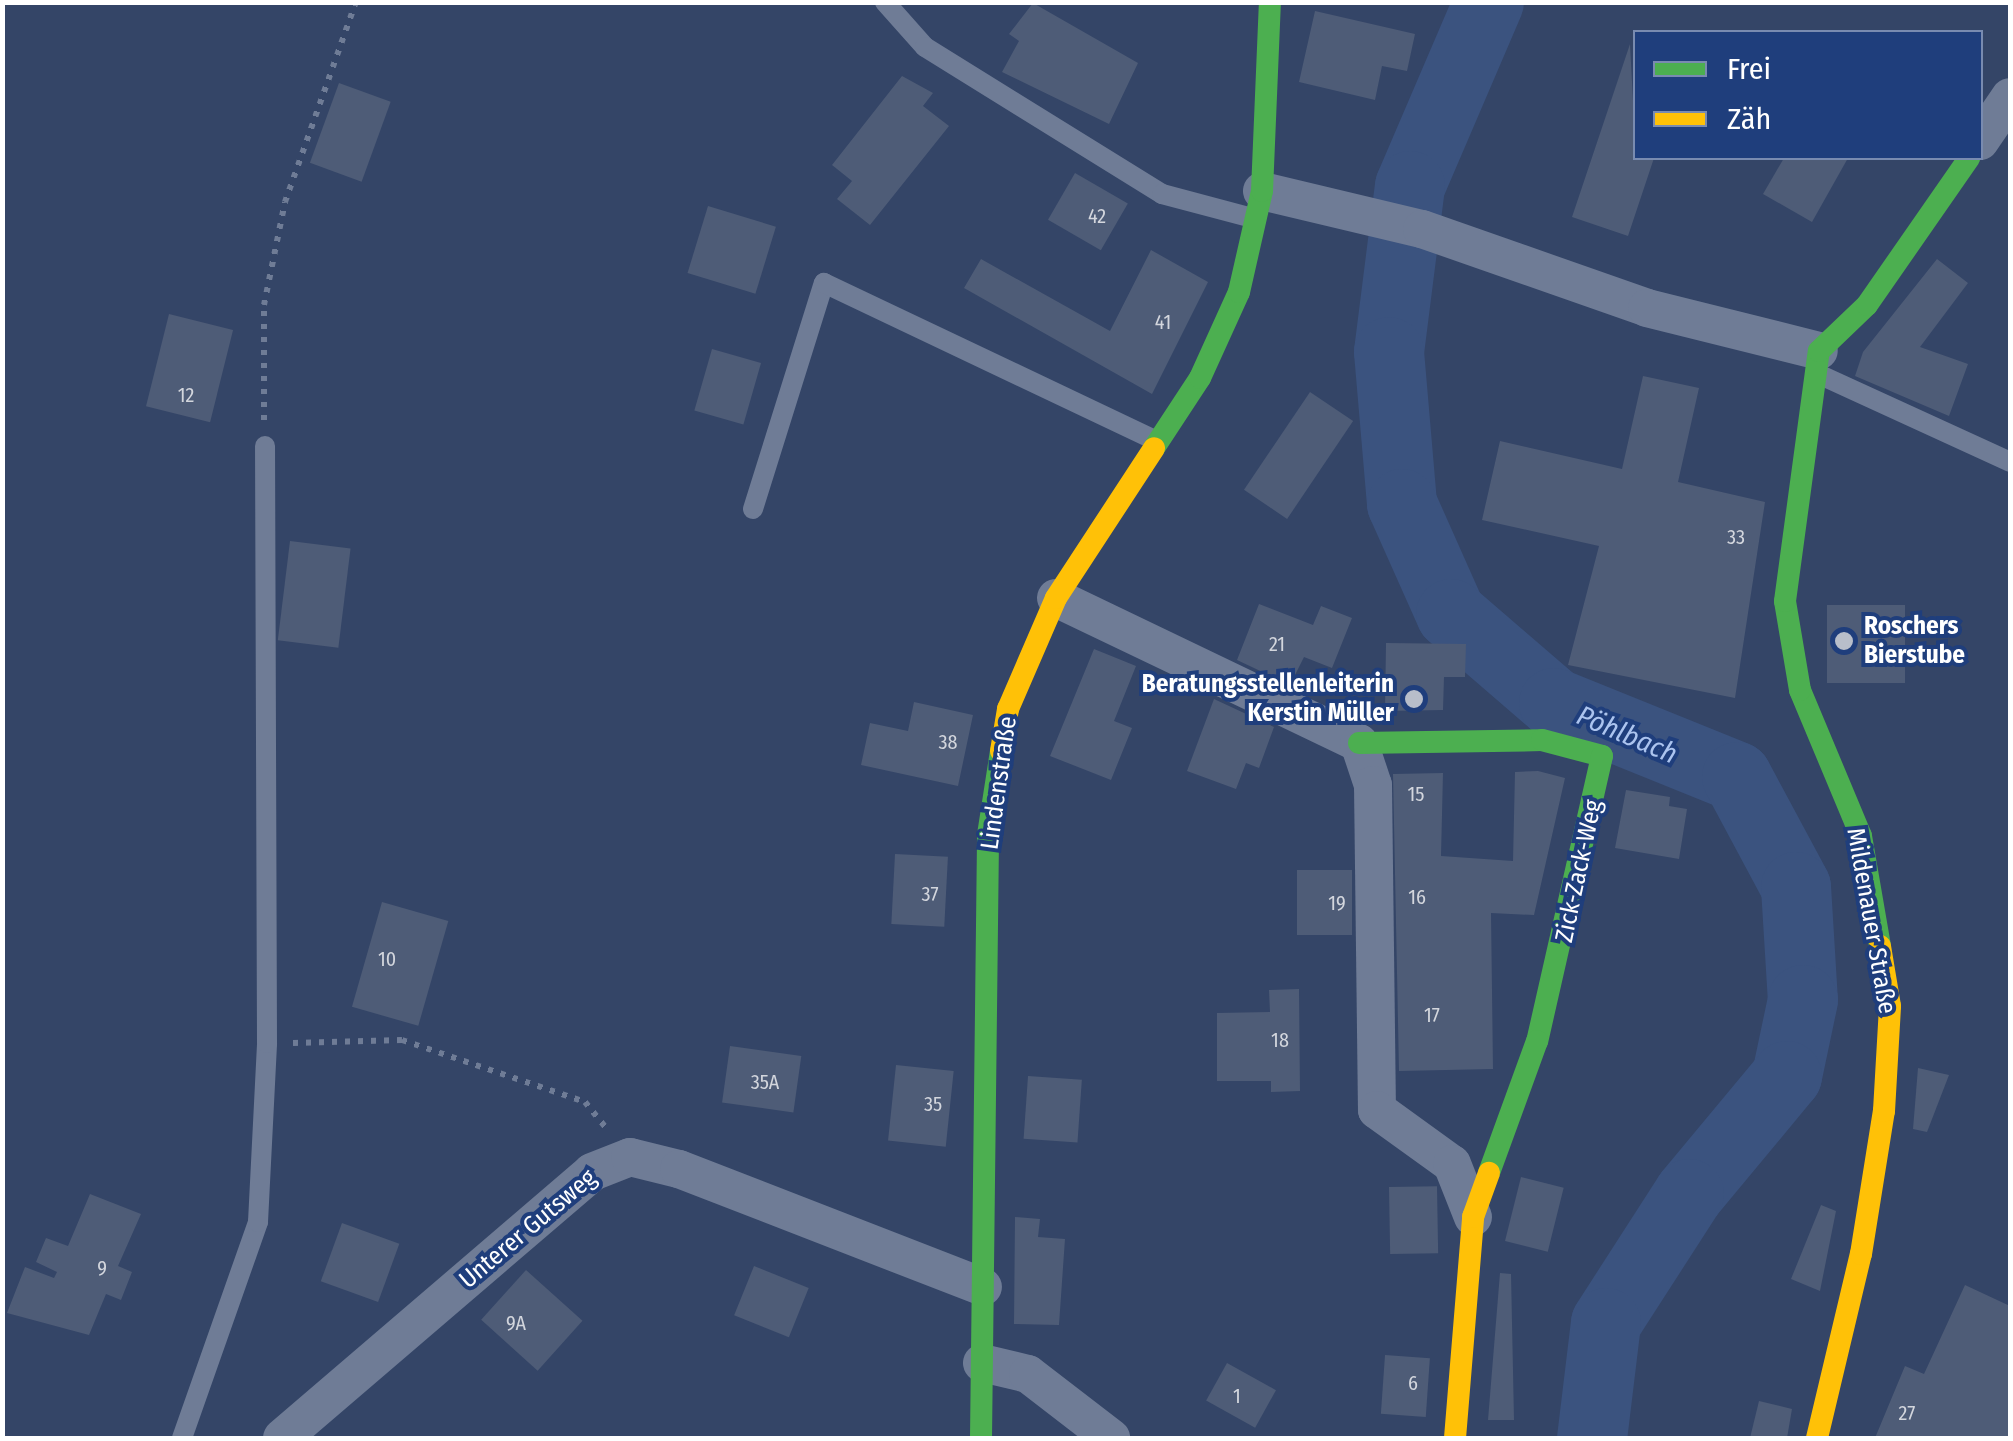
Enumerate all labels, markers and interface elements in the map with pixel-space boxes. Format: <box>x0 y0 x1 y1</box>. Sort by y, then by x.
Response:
legend <box>1633 30 1983 160</box>
text: Frei <box>1727 51 1771 87</box>
text: Zäh <box>1727 101 1771 137</box>
house number: 42 <box>1088 204 1106 228</box>
house number: 41 <box>1155 310 1171 334</box>
house number: 12 <box>178 383 194 407</box>
house number: 33 <box>1727 525 1745 549</box>
place label: Roschers Bierstube <box>1864 612 1965 671</box>
marker: Roschers Bierstube <box>1833 630 1855 652</box>
house number: 21 <box>1269 632 1285 656</box>
place label: Beratungsstellenleiterin Kerstin Müller <box>1142 670 1394 729</box>
marker: Beratungsstellenleiterin Kerstin Müller <box>1403 688 1425 710</box>
water label: Pöhlbach <box>1572 699 1682 771</box>
street label: Lindenstraße <box>975 714 1023 852</box>
house number: 38 <box>938 730 958 754</box>
house number: 15 <box>1408 782 1424 806</box>
street label: Zick-Zack-Weg <box>1549 797 1609 945</box>
street label: Mildenauer Straße <box>1840 826 1902 1016</box>
house number: 37 <box>921 882 939 906</box>
house number: 16 <box>1408 885 1426 909</box>
house number: 19 <box>1328 891 1346 915</box>
house number: 10 <box>378 947 396 971</box>
house number: 17 <box>1424 1003 1440 1027</box>
house number: 18 <box>1271 1028 1289 1052</box>
house number: 35A <box>751 1070 779 1094</box>
house number: 35 <box>924 1092 942 1116</box>
street label: Unterer Gutsweg <box>453 1163 603 1295</box>
house number: 9 <box>97 1256 107 1280</box>
house number: 9A <box>506 1311 526 1335</box>
house number: 6 <box>1408 1371 1418 1395</box>
house number: 1 <box>1233 1384 1241 1408</box>
house number: 27 <box>1899 1401 1915 1425</box>

